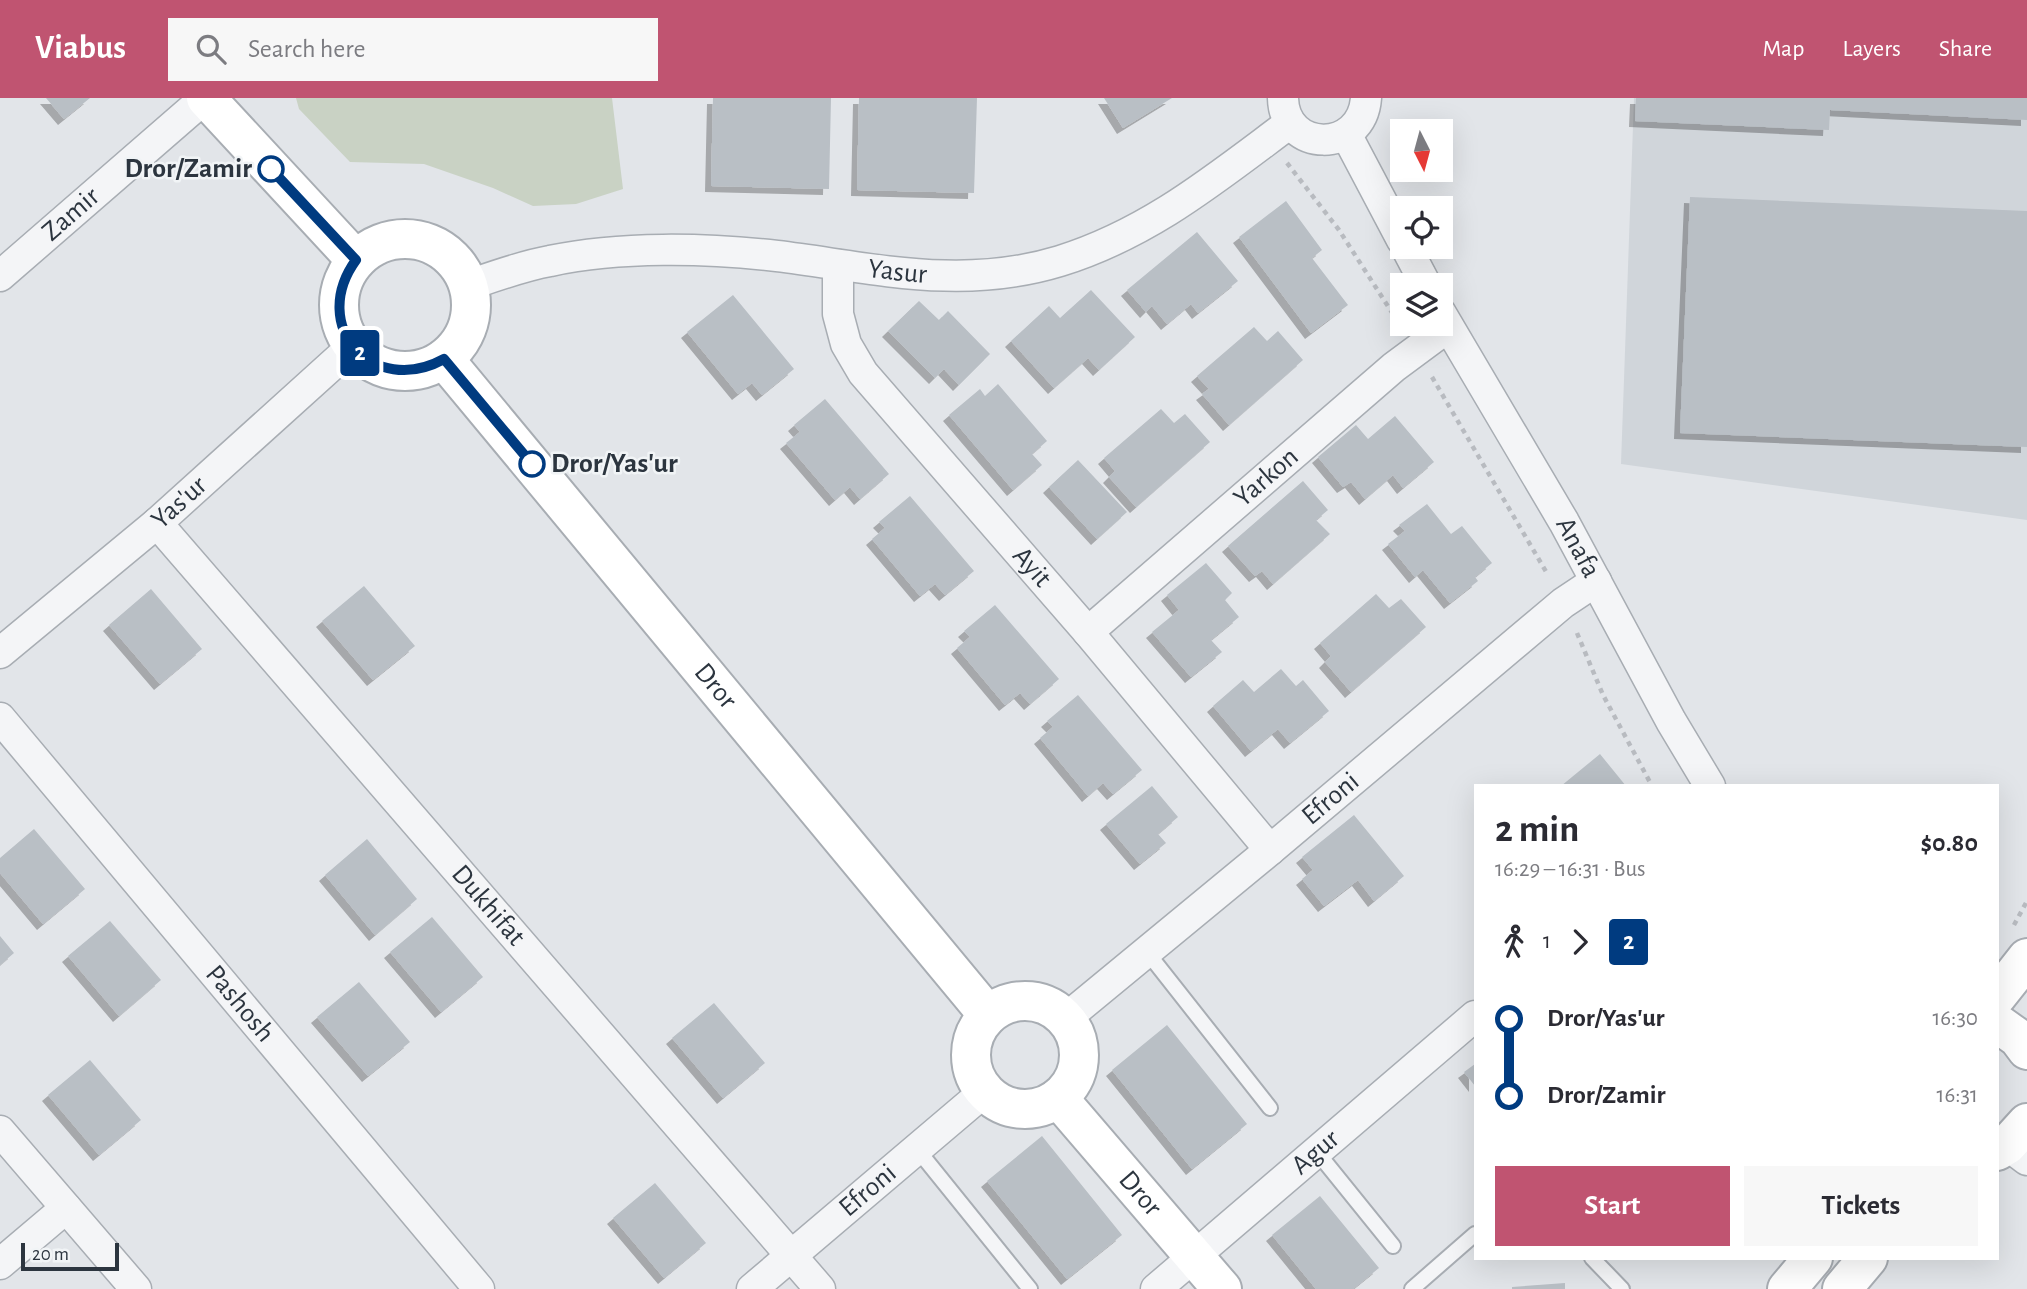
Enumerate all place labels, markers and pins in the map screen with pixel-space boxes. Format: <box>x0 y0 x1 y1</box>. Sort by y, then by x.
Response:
place label: Dror/Zamir <box>124 155 252 183</box>
marker: Dror/Zamir <box>258 156 284 182</box>
place label: Dror/Yas'ur <box>551 450 678 478</box>
marker: Dror/Yas'ur <box>519 451 545 477</box>

